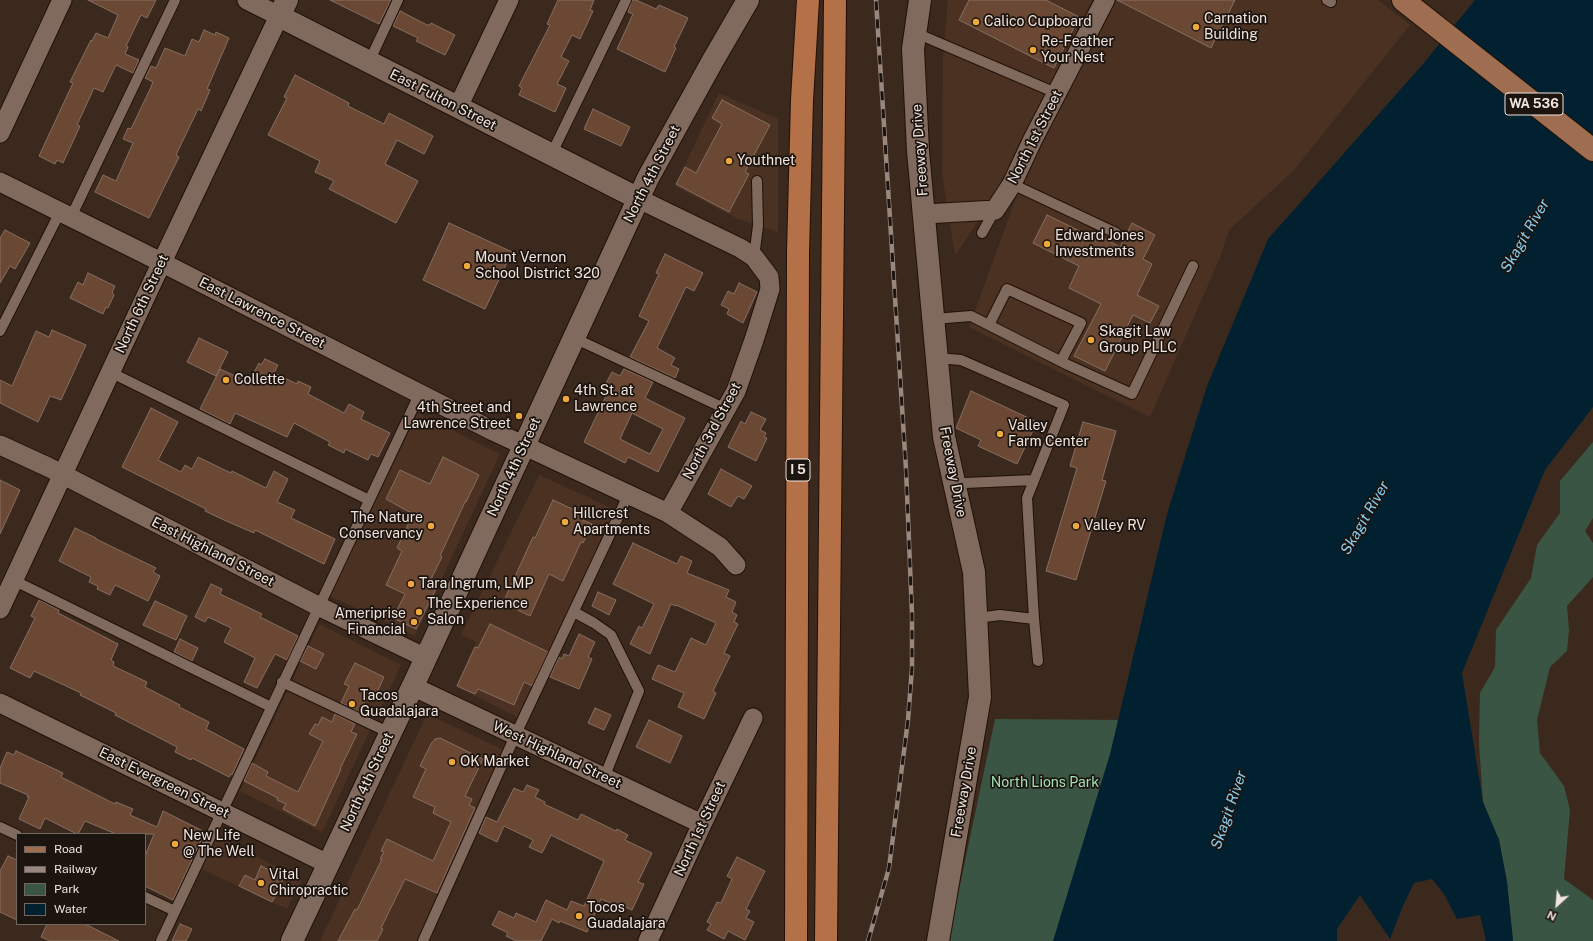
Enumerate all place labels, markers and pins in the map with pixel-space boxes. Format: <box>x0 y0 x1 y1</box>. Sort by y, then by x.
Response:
place label: Carnation Building <box>1204 11 1267 44</box>
place label: Calico Cupboard <box>984 14 1092 30</box>
marker: Calico Cupboard <box>971 17 981 27</box>
marker: Carnation Building <box>1191 22 1201 32</box>
place label: Re-Feather Your Nest <box>1041 34 1114 66</box>
marker: Re-Feather Your Nest <box>1028 45 1038 55</box>
place label: Youthnet <box>737 153 795 169</box>
marker: Youthnet <box>724 156 734 166</box>
place label: Edward Jones Investments <box>1055 228 1144 260</box>
marker: Edward Jones Investments <box>1042 239 1052 249</box>
place label: Mount Vernon School District 320 <box>475 250 600 282</box>
marker: Mount Vernon School District 320 <box>462 261 472 271</box>
place label: Skagit Law Group PLLC <box>1099 324 1177 356</box>
marker: Skagit Law Group PLLC <box>1086 335 1096 345</box>
place label: Collette <box>234 372 285 388</box>
marker: Collette <box>221 375 231 385</box>
place label: 4th St. at Lawrence <box>574 383 637 416</box>
marker: 4th St. at Lawrence <box>561 394 571 404</box>
place label: 4th Street and Lawrence Street <box>404 400 511 432</box>
marker: 4th Street and Lawrence Street <box>514 411 524 421</box>
place label: Valley Farm Center <box>1008 418 1089 450</box>
marker: Valley Farm Center <box>995 429 1005 439</box>
place label: Hillcrest Apartments <box>573 506 650 538</box>
place label: The Nature Conservancy <box>339 510 423 542</box>
marker: Hillcrest Apartments <box>560 517 570 527</box>
place label: Valley RV <box>1084 518 1146 534</box>
marker: The Nature Conservancy <box>426 521 436 531</box>
marker: Valley RV <box>1071 521 1081 531</box>
place label: Tara Ingrum, LMP <box>419 576 533 592</box>
marker: Tara Ingrum, LMP <box>406 579 416 589</box>
place label: The Experience Salon <box>427 596 528 628</box>
place label: Ameriprise Financial <box>335 606 406 638</box>
marker: The Experience Salon <box>414 607 424 617</box>
marker: Ameriprise Financial <box>409 617 419 627</box>
place label: Tacos Guadalajara <box>360 688 439 720</box>
marker: Tacos Guadalajara <box>347 699 357 709</box>
place label: OK Market <box>460 754 529 770</box>
marker: OK Market <box>447 757 457 767</box>
place label: New Life @ The Well <box>183 828 255 860</box>
marker: New Life @ The Well <box>170 839 180 849</box>
place label: Vital Chiropractic <box>269 867 349 900</box>
marker: Vital Chiropractic <box>256 878 266 888</box>
place label: Tocos Guadalajara <box>587 900 666 932</box>
marker: Tocos Guadalajara <box>574 911 584 921</box>

